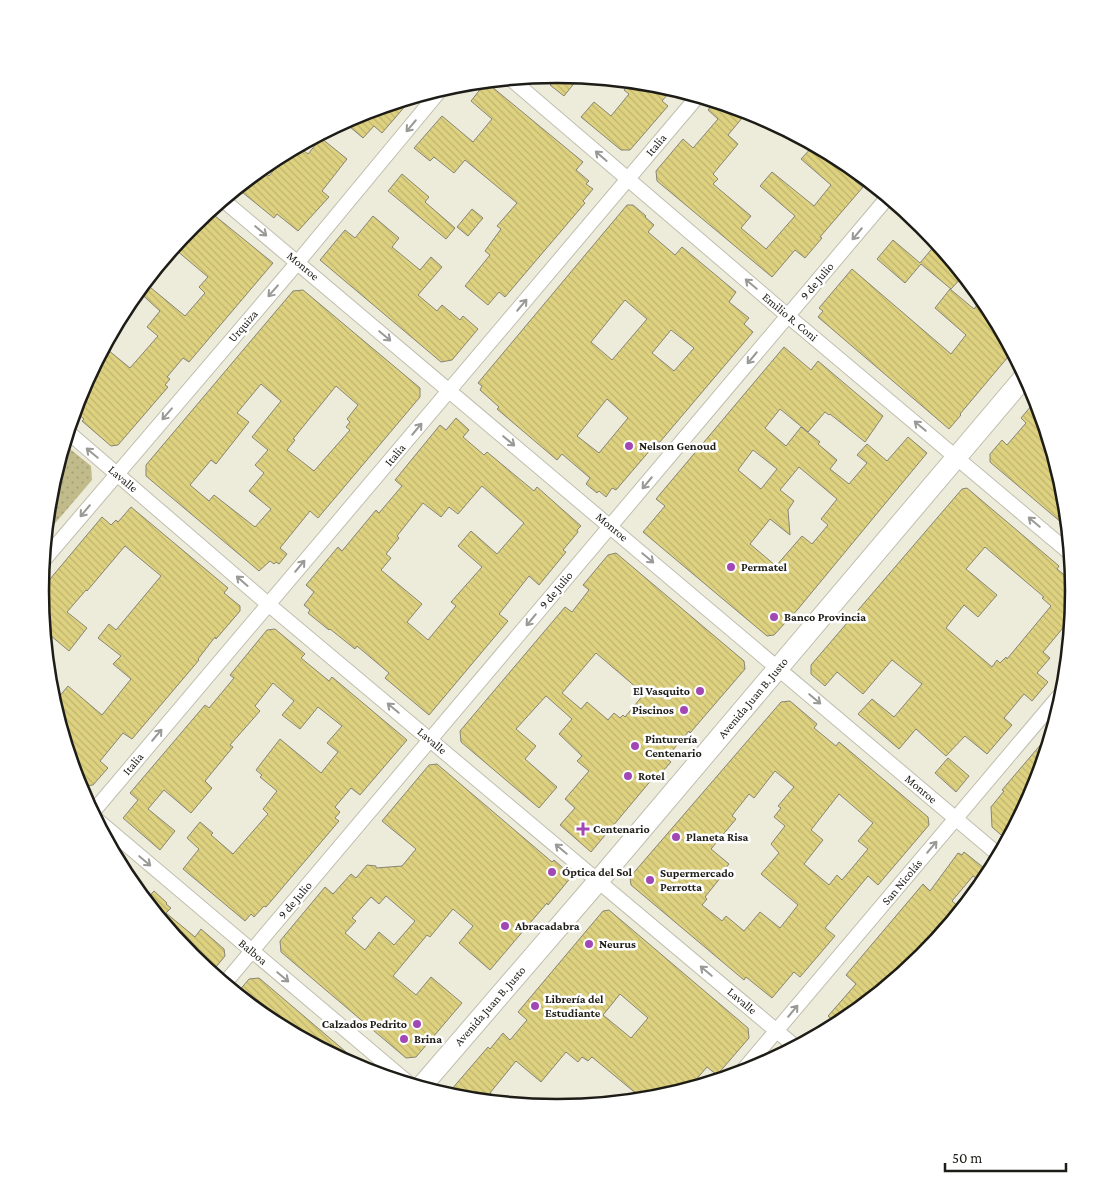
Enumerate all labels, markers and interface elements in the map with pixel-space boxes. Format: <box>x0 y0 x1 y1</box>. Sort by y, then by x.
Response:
one-way arrow <box>405 119 416 132</box>
street label: Italia <box>643 131 670 159</box>
one-way arrow <box>594 150 607 162</box>
one-way arrow <box>254 225 267 236</box>
one-way arrow <box>852 227 863 240</box>
street label: Monroe <box>284 249 322 283</box>
street label: 9 de Julio <box>797 259 837 303</box>
one-way arrow <box>745 279 758 290</box>
one-way arrow <box>268 284 279 297</box>
street label: Emilio R. Coni <box>759 290 821 344</box>
one-way arrow <box>516 299 527 312</box>
street label: Urquiza <box>225 307 261 345</box>
one-way arrow <box>378 330 391 341</box>
one-way arrow <box>747 352 758 365</box>
one-way arrow <box>162 408 173 421</box>
one-way arrow <box>913 420 926 431</box>
one-way arrow <box>411 423 422 436</box>
one-way arrow <box>502 435 515 446</box>
place label: Nelson Genoud <box>639 439 717 453</box>
marker: Nelson Genoud <box>623 440 635 452</box>
street label: Italia <box>382 441 409 469</box>
one-way arrow <box>86 447 99 458</box>
street label: Lavalle <box>105 463 141 495</box>
one-way arrow <box>642 476 653 489</box>
one-way arrow <box>80 504 91 517</box>
street label: Monroe <box>593 510 631 544</box>
one-way arrow <box>1028 517 1041 528</box>
one-way arrow <box>641 552 654 563</box>
one-way arrow <box>294 560 306 573</box>
place label: Permatel <box>741 560 788 574</box>
marker: Permatel <box>725 561 737 573</box>
street label: 9 de Julio <box>536 568 576 612</box>
one-way arrow <box>236 576 249 587</box>
place label: Banco Provincia <box>784 610 866 624</box>
marker: Banco Provincia <box>768 611 780 623</box>
one-way arrow <box>526 613 537 626</box>
street label: Avenida Juan B. Justo <box>715 655 791 741</box>
place label: El Vasquito <box>633 684 690 698</box>
marker: El Vasquito <box>694 685 706 697</box>
one-way arrow <box>809 694 822 705</box>
one-way arrow <box>387 703 400 714</box>
place label: Piscinos <box>632 703 674 717</box>
marker: Piscinos <box>678 704 690 716</box>
street label: Lavalle <box>414 725 450 757</box>
one-way arrow <box>151 729 163 742</box>
place label: Pinturería Centenario <box>645 732 702 760</box>
marker: Pinturería Centenario <box>629 740 641 752</box>
street label: Italia <box>120 750 147 778</box>
place label: Rotel <box>638 769 665 783</box>
marker: Rotel <box>622 770 634 782</box>
street label: Monroe <box>902 772 940 806</box>
place label: Centenario <box>593 822 650 836</box>
marker: Centenario <box>577 823 589 835</box>
place label: Planeta Risa <box>686 830 749 844</box>
marker: Planeta Risa <box>670 831 682 843</box>
one-way arrow <box>927 840 938 853</box>
one-way arrow <box>555 843 568 855</box>
one-way arrow <box>139 855 152 866</box>
street label: San Nicolás <box>879 856 925 908</box>
place label: Óptica del Sol <box>562 865 632 879</box>
marker: Óptica del Sol <box>546 866 558 878</box>
place label: Supermercado Perrotta <box>660 866 734 894</box>
marker: Supermercado Perrotta <box>644 874 656 886</box>
street label: 9 de Julio <box>275 879 315 921</box>
place label: Abracadabra <box>514 919 580 933</box>
marker: Abracadabra <box>499 920 511 932</box>
street label: Balboa <box>236 936 270 968</box>
place label: Neurus <box>599 937 636 951</box>
marker: Neurus <box>583 938 595 950</box>
street label: Avenida Juan B. Justo <box>452 963 529 1049</box>
one-way arrow <box>700 966 713 977</box>
one-way arrow <box>276 971 289 982</box>
street label: Lavalle <box>724 985 760 1017</box>
place label: Librería del Estudiante <box>545 992 604 1020</box>
marker: Librería del Estudiante <box>529 1000 541 1012</box>
one-way arrow <box>788 1004 799 1017</box>
place label: Calzados Pedrito <box>322 1017 407 1031</box>
marker: Calzados Pedrito <box>411 1018 423 1030</box>
place label: Brina <box>414 1032 442 1046</box>
marker: Brina <box>398 1033 410 1045</box>
scale bar <box>945 1140 1066 1172</box>
text: 50 m <box>952 1150 982 1166</box>

